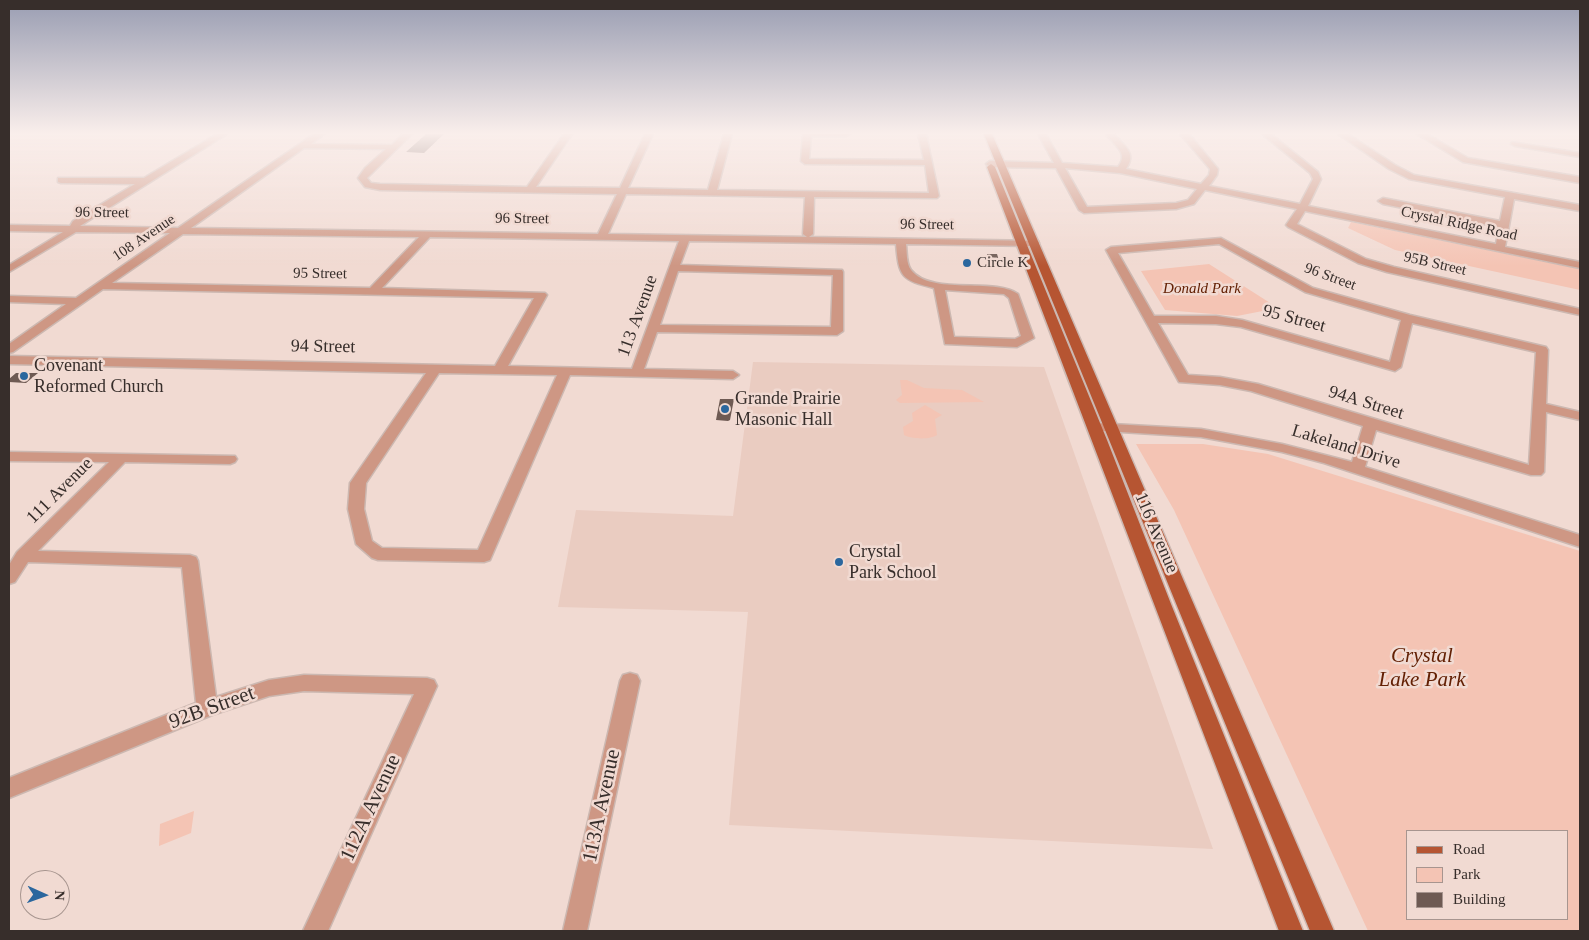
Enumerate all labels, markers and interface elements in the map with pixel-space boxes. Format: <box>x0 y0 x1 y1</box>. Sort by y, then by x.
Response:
street label: Crystal Ridge Road <box>1399 203 1519 245</box>
street label: 96 Street <box>75 204 129 222</box>
street label: 108 Avenue <box>109 210 179 266</box>
street label: 96 Street <box>495 210 549 228</box>
street label: 96 Street <box>900 216 954 234</box>
street label: 95B Street <box>1402 248 1468 280</box>
place label: Circle K <box>977 254 1028 272</box>
marker: Circle K <box>961 257 973 269</box>
street label: 96 Street <box>1302 259 1358 295</box>
street label: 95 Street <box>293 265 347 283</box>
street label: 113 Avenue <box>613 272 663 360</box>
park label: Donald Park <box>1163 280 1241 298</box>
street label: 95 Street <box>1260 300 1328 338</box>
street label: 94 Street <box>291 336 355 358</box>
place label: Covenant Reformed Church <box>34 355 163 398</box>
marker: Covenant Reformed Church <box>18 370 30 382</box>
street label: 94A Street <box>1326 381 1406 425</box>
place label: Grande Prairie Masonic Hall <box>735 388 840 430</box>
marker: Grande Prairie Masonic Hall <box>719 403 731 415</box>
street label: Lakeland Drive <box>1289 420 1403 474</box>
street label: 111 Avenue <box>22 453 98 529</box>
street label: 116 Avenue <box>1129 489 1183 577</box>
place label: Crystal Park School <box>849 541 936 584</box>
marker: Crystal Park School <box>833 556 845 568</box>
park label: Crystal Lake Park <box>1379 643 1465 693</box>
street label: 92B Street <box>166 681 258 735</box>
street label: 113A Avenue <box>578 747 626 865</box>
street label: 112A Avenue <box>335 751 407 865</box>
legend <box>1406 830 1569 920</box>
text: Road <box>1453 841 1485 857</box>
text: Park <box>1453 866 1481 882</box>
north arrow <box>20 870 70 920</box>
text: N <box>52 890 67 901</box>
text: Building <box>1453 891 1506 907</box>

